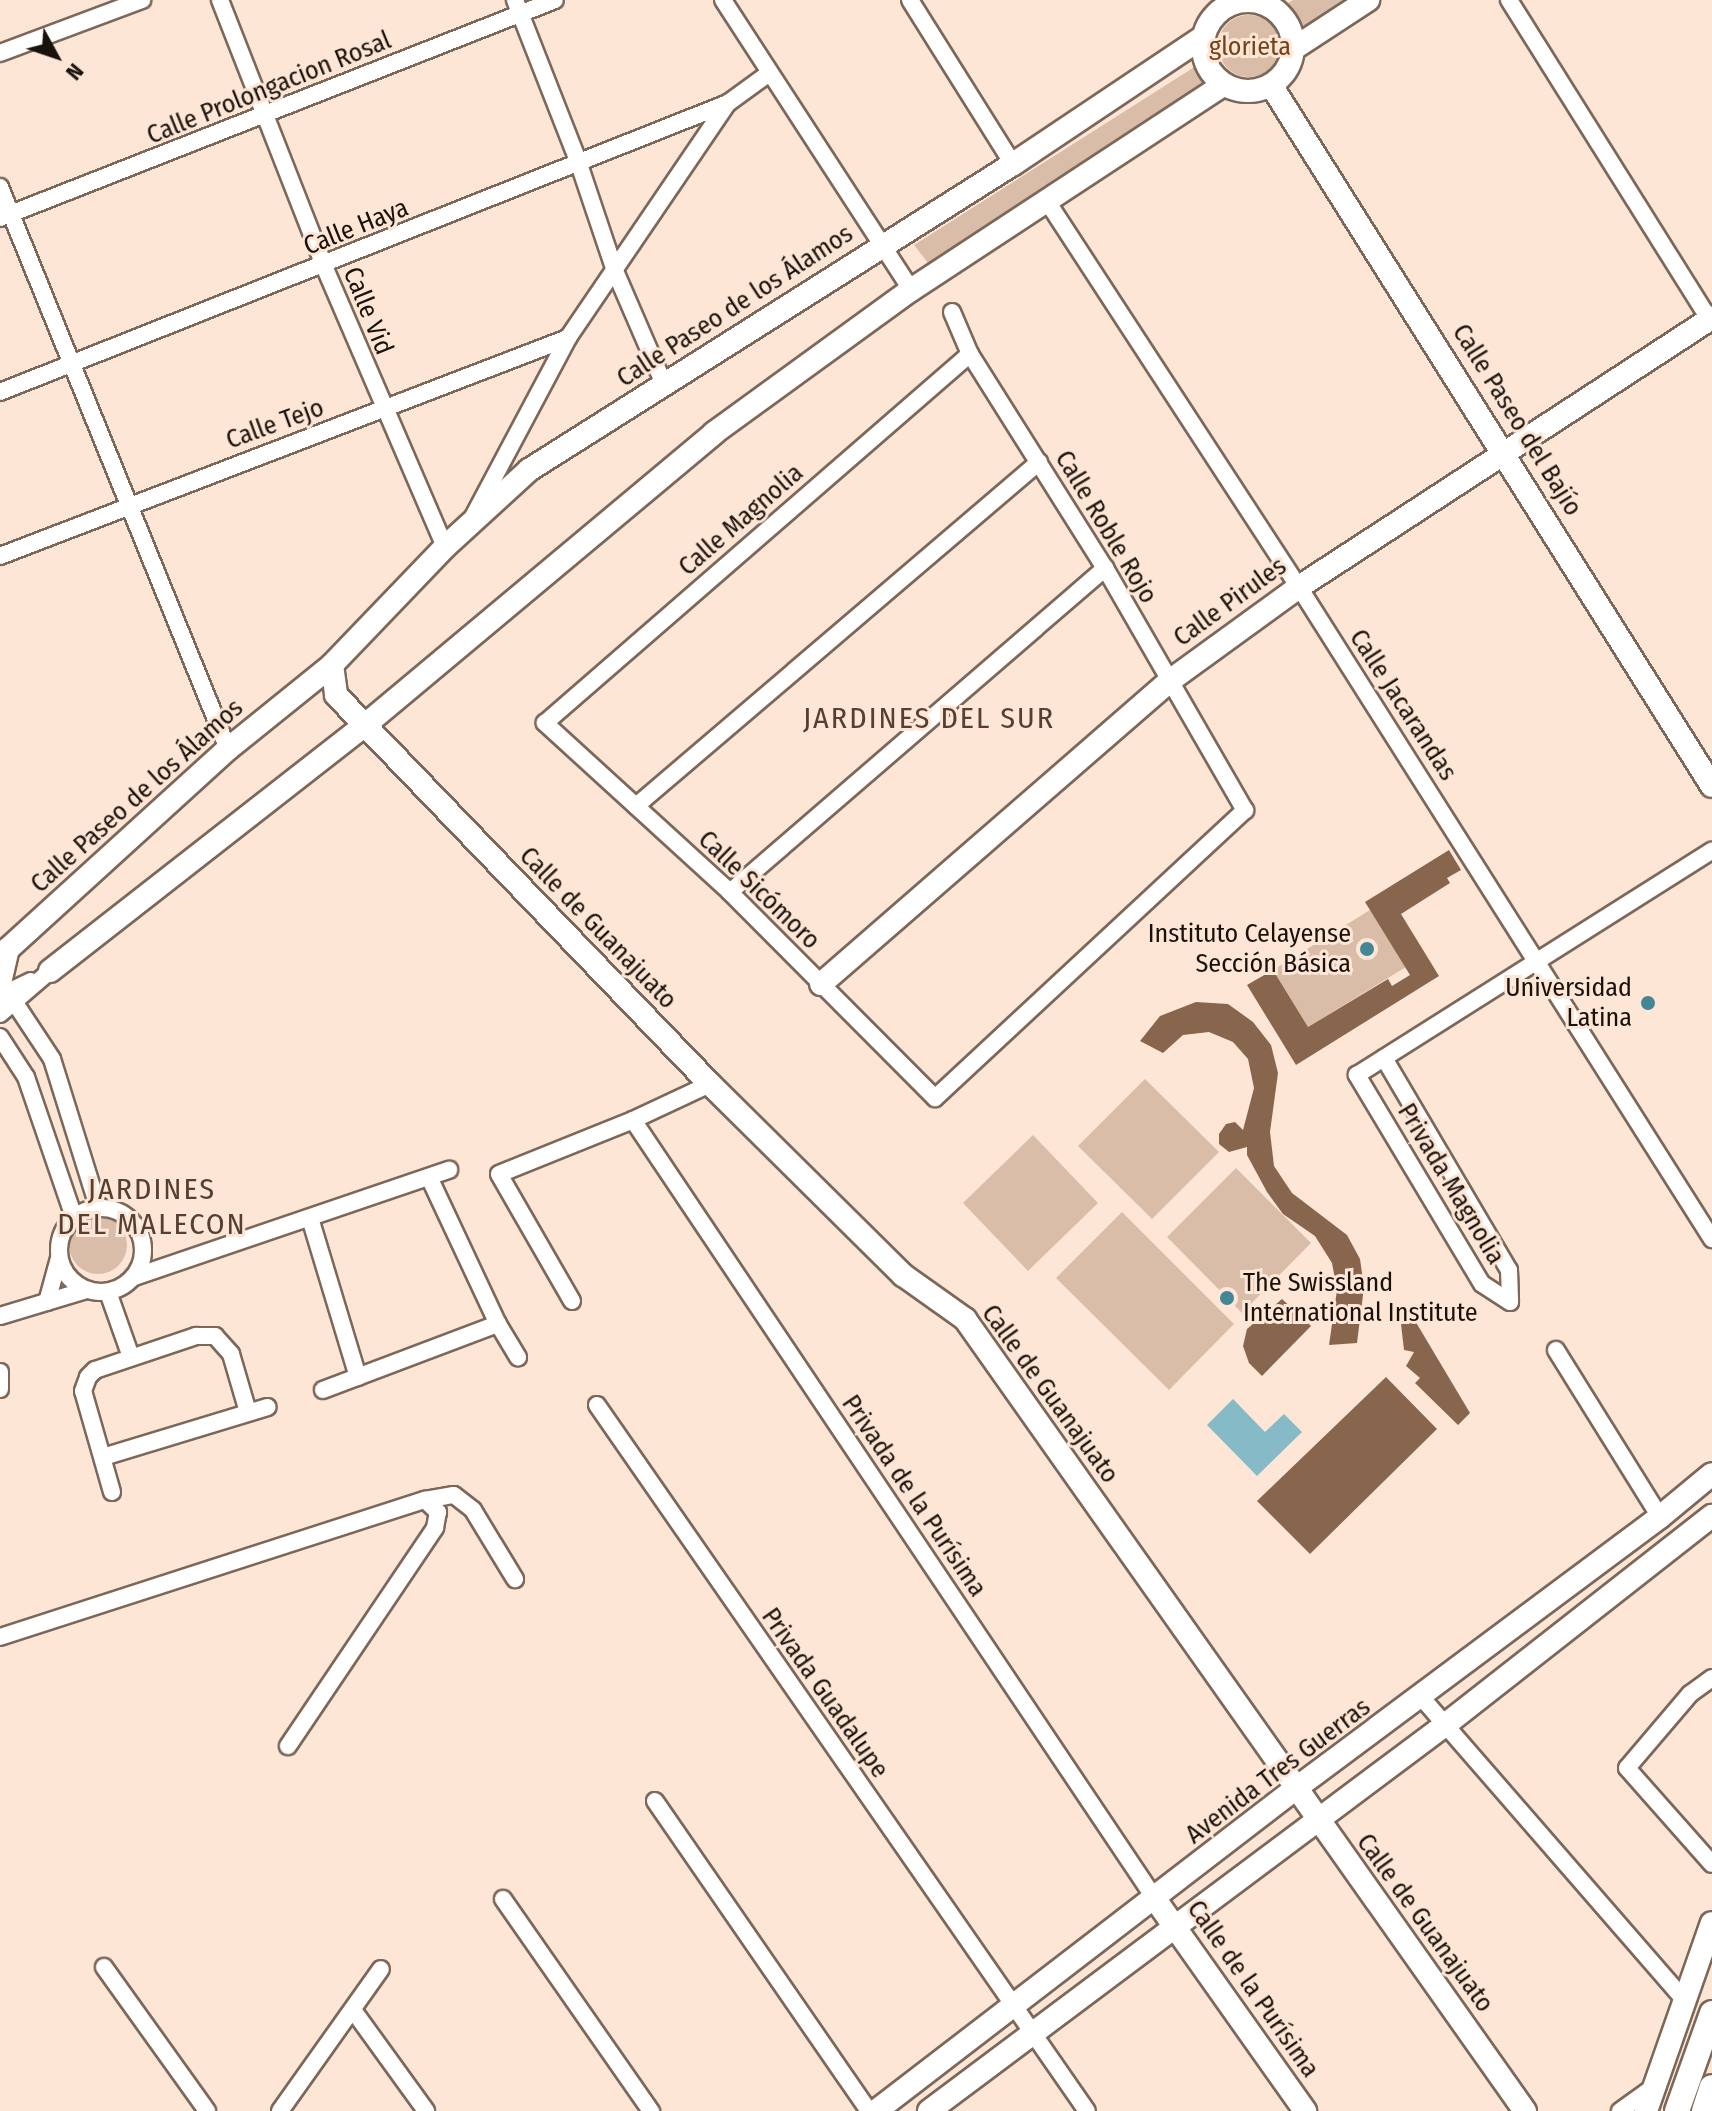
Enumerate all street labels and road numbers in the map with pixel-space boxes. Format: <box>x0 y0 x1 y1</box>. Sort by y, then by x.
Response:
street label: Calle Prolongacion Rosal <box>142 25 396 151</box>
street label: Calle Haya <box>299 192 413 262</box>
street label: Calle Paseo de los Álamos <box>611 218 859 394</box>
street label: Calle Vid <box>336 263 400 359</box>
street label: Calle Paseo del Bajío <box>1445 318 1589 522</box>
street label: Calle Tejo <box>222 392 328 456</box>
street label: Calle Roble Rojo <box>1048 445 1164 609</box>
street label: Calle Magnolia <box>672 457 810 583</box>
street label: Calle Pirules <box>1168 551 1292 653</box>
street label: Calle Jacarandas <box>1343 624 1463 786</box>
street label: Calle Paseo de los Álamos <box>24 692 250 900</box>
street label: Calle Sicómoro <box>692 824 826 956</box>
street label: Calle de Guanajuato <box>513 841 683 1015</box>
street label: Privada Magnolia <box>1391 1098 1511 1270</box>
street label: Calle de Guanajuato <box>975 1299 1125 1489</box>
street label: Privada de la Purísima <box>835 1389 993 1603</box>
street label: Privada Guadalupe <box>755 1602 895 1784</box>
street label: Avenida Tres Guerras <box>1180 1691 1376 1851</box>
street label: Calle de Guanajuato <box>1350 1828 1500 2018</box>
street label: Calle de la Purísima <box>1180 1894 1326 2084</box>

